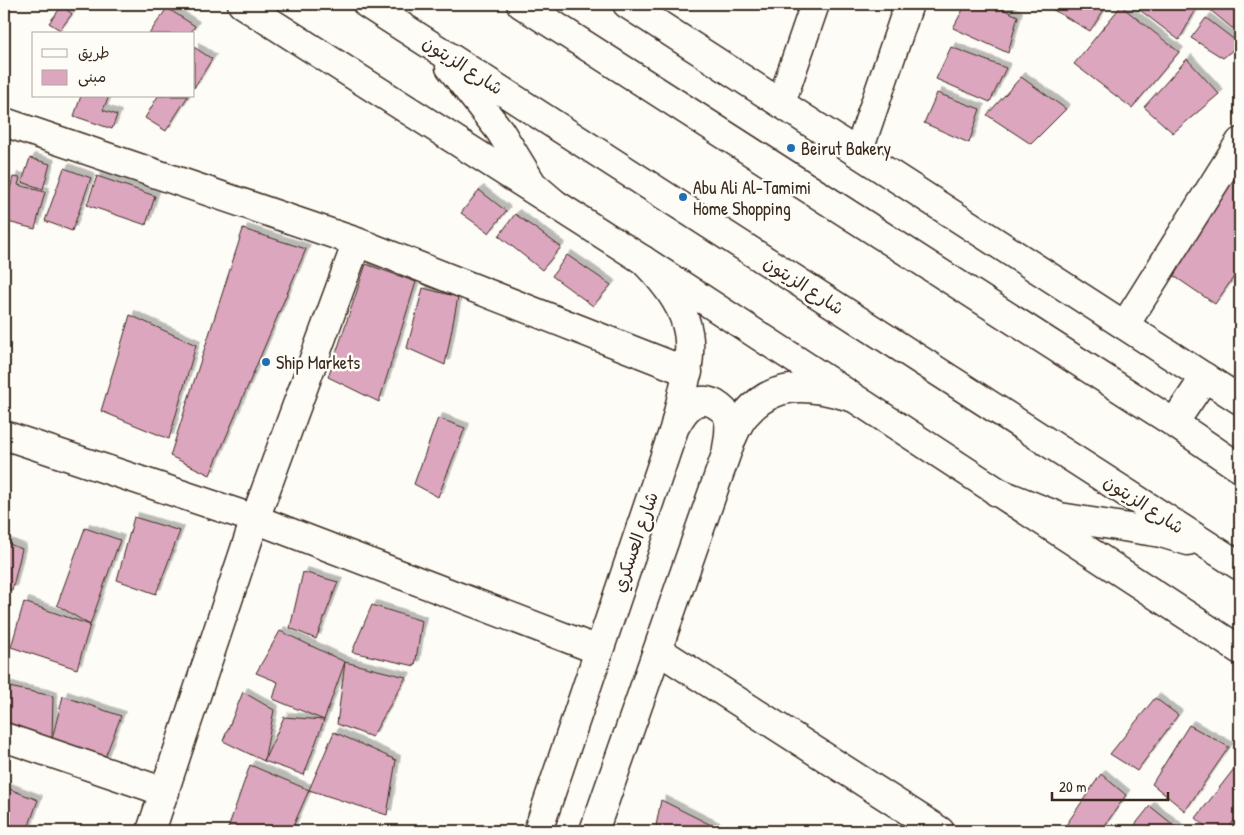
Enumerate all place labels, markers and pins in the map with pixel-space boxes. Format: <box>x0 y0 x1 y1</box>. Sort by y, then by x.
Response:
place label: Beirut Bakery <box>801 136 892 161</box>
marker: Beirut Bakery <box>785 142 797 154</box>
place label: Abu Ali Al-Tamimi Home Shopping <box>693 175 811 221</box>
marker: Abu Ali Al-Tamimi Home Shopping <box>677 191 689 203</box>
place label: Ship Markets <box>276 350 360 375</box>
marker: Ship Markets <box>260 356 272 368</box>

